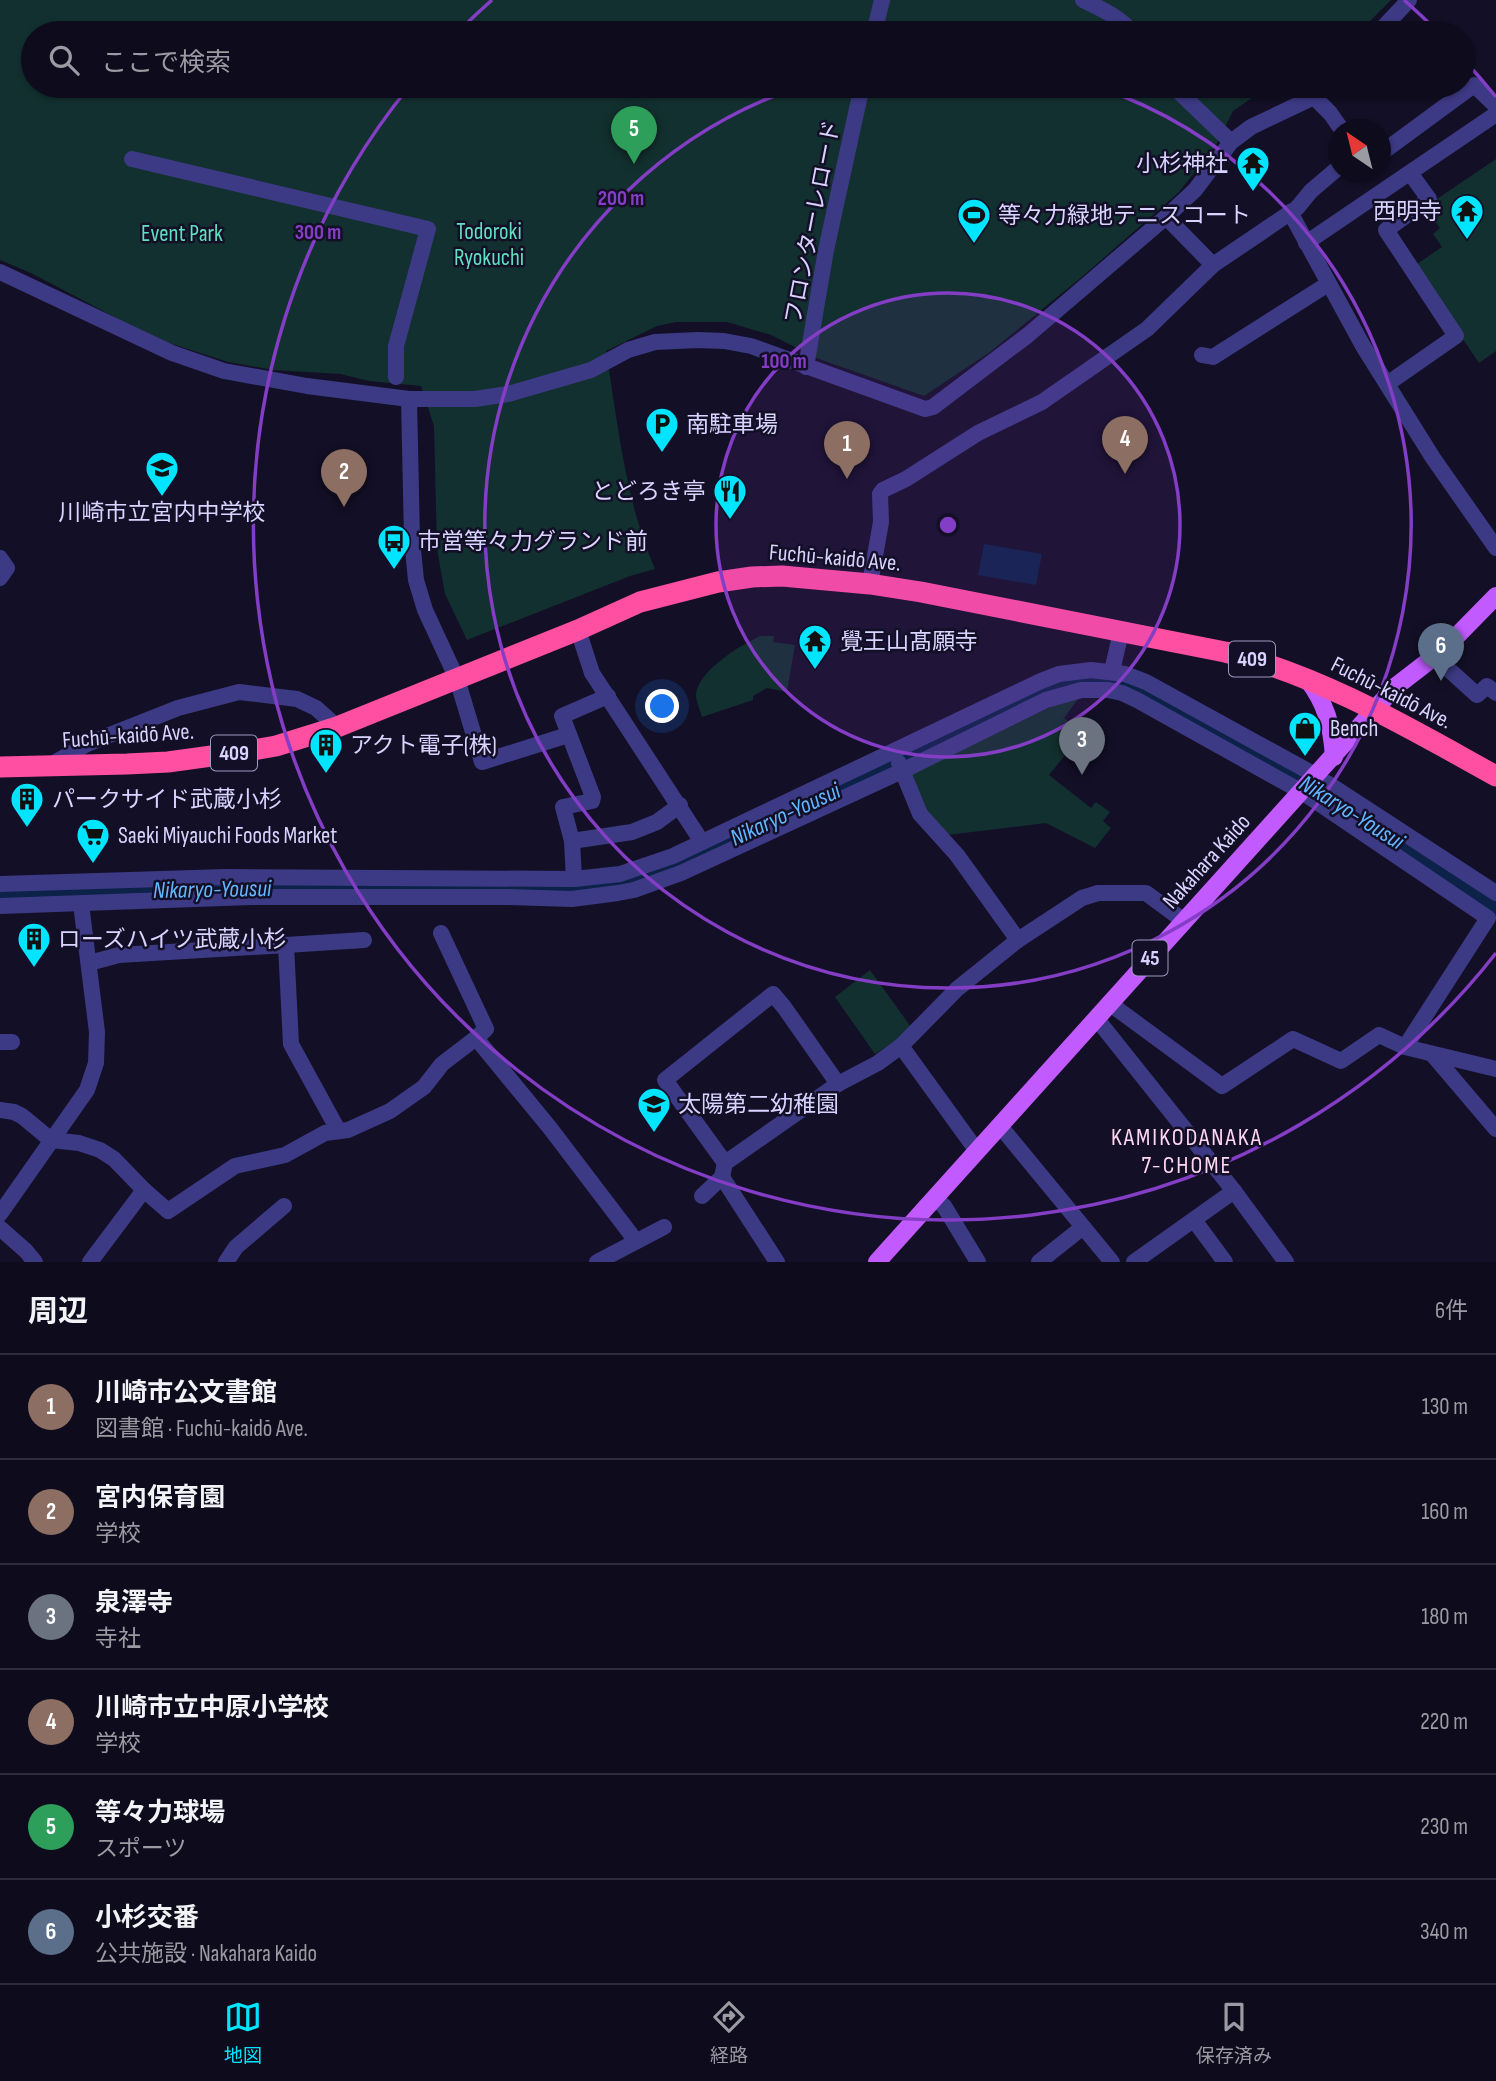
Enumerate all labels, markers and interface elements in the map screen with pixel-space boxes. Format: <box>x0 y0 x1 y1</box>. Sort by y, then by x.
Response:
search box <box>21 21 1475 98</box>
icon: search <box>45 41 83 79</box>
text: ここで検索 <box>101 48 231 79</box>
pin: 5 <box>611 106 657 164</box>
street label: フロンターレロード <box>779 118 846 326</box>
north arrow <box>1328 119 1391 182</box>
temple icon: 小杉神社 <box>1234 144 1272 193</box>
place label: 小杉神社 <box>1136 150 1228 178</box>
text: 200 m <box>598 186 644 211</box>
temple icon: 西明寺 <box>1448 192 1486 241</box>
sports icon: 等々力緑地テニスコート <box>955 196 993 245</box>
place label: 西明寺 <box>1373 198 1442 226</box>
place label: 等々力緑地テニスコート <box>998 202 1251 230</box>
park label: Todoroki Ryokuchi <box>454 218 524 272</box>
park label: Event Park <box>141 220 223 248</box>
text: 300 m <box>295 220 341 245</box>
text: 100 m <box>761 349 807 374</box>
parking icon: 南駐車場 <box>643 405 681 454</box>
place label: 南駐車場 <box>686 411 778 439</box>
pin: 4 <box>1102 416 1148 474</box>
pin: 1 <box>824 421 870 479</box>
school or university icon: 川崎市立宮内中学校 <box>143 449 181 498</box>
pin: 2 <box>321 449 367 507</box>
restaurant icon: とどろき亭 <box>711 472 749 521</box>
place label: とどろき亭 <box>591 478 706 506</box>
place label: 川崎市立宮内中学校 <box>59 499 266 527</box>
centre of rings <box>936 513 960 537</box>
bus stop icon: 市営等々力グランド前 <box>375 522 413 571</box>
place label: 市営等々力グランド前 <box>418 528 648 556</box>
street label: Fuchū-kaidō Ave. <box>768 538 902 578</box>
temple icon: 覺王山髙願寺 <box>796 622 834 671</box>
pin: 6 <box>1418 623 1464 681</box>
place label: 覺王山髙願寺 <box>840 628 978 656</box>
road number: 409 <box>1229 642 1275 676</box>
street label: Fuchū-kaidō Ave. <box>1326 650 1457 735</box>
your location <box>645 689 679 723</box>
shop icon: Bench <box>1286 709 1324 758</box>
place label: Bench <box>1330 715 1378 743</box>
street label: Fuchū-kaidō Ave. <box>61 717 195 755</box>
pin: 3 <box>1059 717 1105 775</box>
building icon: アクト電子(株) <box>307 726 345 775</box>
place label: アクト電子(株) <box>350 732 497 760</box>
road number: 409 <box>211 736 257 770</box>
water label: Nikaryo-Yousui <box>1294 769 1410 856</box>
water label: Nikaryo-Yousui <box>725 776 846 853</box>
building icon: パークサイド武蔵小杉 <box>8 780 46 829</box>
place label: パークサイド武蔵小杉 <box>52 786 282 814</box>
street label: Nakahara Kaido <box>1157 808 1257 915</box>
supermarket icon: Saeki Miyauchi Foods Market <box>74 816 112 865</box>
place label: Saeki Miyauchi Foods Market <box>118 822 337 850</box>
water label: Nikaryo-Yousui <box>153 874 272 905</box>
building icon: ローズハイツ武蔵小杉 <box>15 920 53 969</box>
place label: ローズハイツ武蔵小杉 <box>58 926 286 954</box>
road number: 45 <box>1132 940 1168 976</box>
school or university icon: 太陽第二幼稚園 <box>635 1085 673 1134</box>
place label: 太陽第二幼稚園 <box>678 1091 839 1119</box>
district label: KAMIKODANAKA 7-CHOME <box>1111 1123 1263 1180</box>
text: 周辺 <box>28 1294 88 1330</box>
text: 6件 <box>1435 1297 1468 1325</box>
text: 川崎市公文書館 <box>95 1378 277 1409</box>
text: 1 <box>46 1393 56 1421</box>
text: 130 m <box>1422 1393 1468 1421</box>
text: 図書館 · Fuchū-kaidō Ave. <box>95 1415 308 1443</box>
text: 宮内保育園 <box>95 1483 225 1514</box>
text: 2 <box>46 1498 56 1526</box>
text: 160 m <box>1421 1498 1468 1526</box>
text: 学校 <box>95 1520 141 1548</box>
text: 泉澤寺 <box>95 1588 173 1619</box>
text: 3 <box>46 1603 56 1631</box>
text: 180 m <box>1421 1603 1468 1631</box>
text: 寺社 <box>95 1625 141 1653</box>
text: 川崎市立中原小学校 <box>95 1693 329 1724</box>
text: 4 <box>46 1708 56 1736</box>
text: 220 m <box>1420 1708 1468 1736</box>
text: 学校 <box>95 1730 141 1758</box>
text: 等々力球場 <box>95 1798 225 1829</box>
text: 5 <box>46 1813 56 1841</box>
text: 230 m <box>1420 1813 1468 1841</box>
text: スポーツ <box>95 1835 187 1863</box>
text: 小杉交番 <box>95 1903 199 1934</box>
text: 6 <box>46 1918 56 1946</box>
text: 340 m <box>1420 1918 1468 1946</box>
text: 公共施設 · Nakahara Kaido <box>95 1940 317 1968</box>
tab: 地図 <box>224 1998 262 2068</box>
tab: 経路 <box>710 1998 748 2068</box>
tab: 保存済み <box>1196 1998 1272 2068</box>

